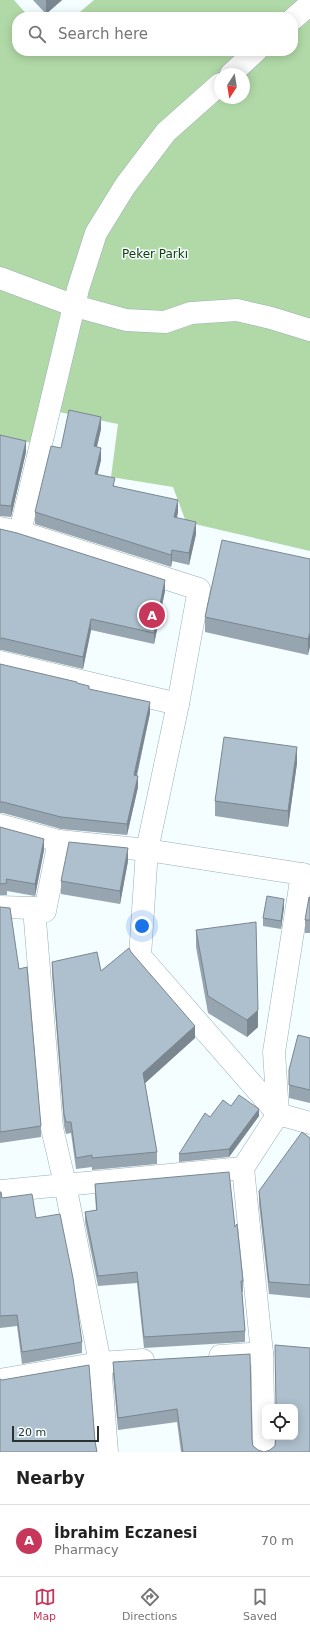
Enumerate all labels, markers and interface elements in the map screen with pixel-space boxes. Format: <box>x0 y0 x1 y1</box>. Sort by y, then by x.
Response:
search box <box>12 12 298 56</box>
icon: search <box>26 23 48 45</box>
text: Search here <box>58 25 148 43</box>
north arrow <box>214 68 250 104</box>
park label: Peker Parkı <box>122 247 188 261</box>
pin: A <box>139 600 165 630</box>
your location <box>132 916 152 936</box>
map controls <box>262 1404 298 1440</box>
button: locate <box>262 1404 298 1440</box>
scale bar <box>12 1424 99 1443</box>
text: 20 m <box>18 1426 46 1439</box>
text: Nearby <box>16 1468 85 1488</box>
text: İbrahim Eczanesi <box>54 1524 197 1542</box>
text: A <box>24 1533 34 1548</box>
text: 70 m <box>261 1533 294 1548</box>
text: Pharmacy <box>54 1542 119 1557</box>
tab: Map <box>33 1586 56 1623</box>
tab: Directions <box>122 1586 177 1623</box>
tab: Saved <box>243 1586 277 1623</box>

